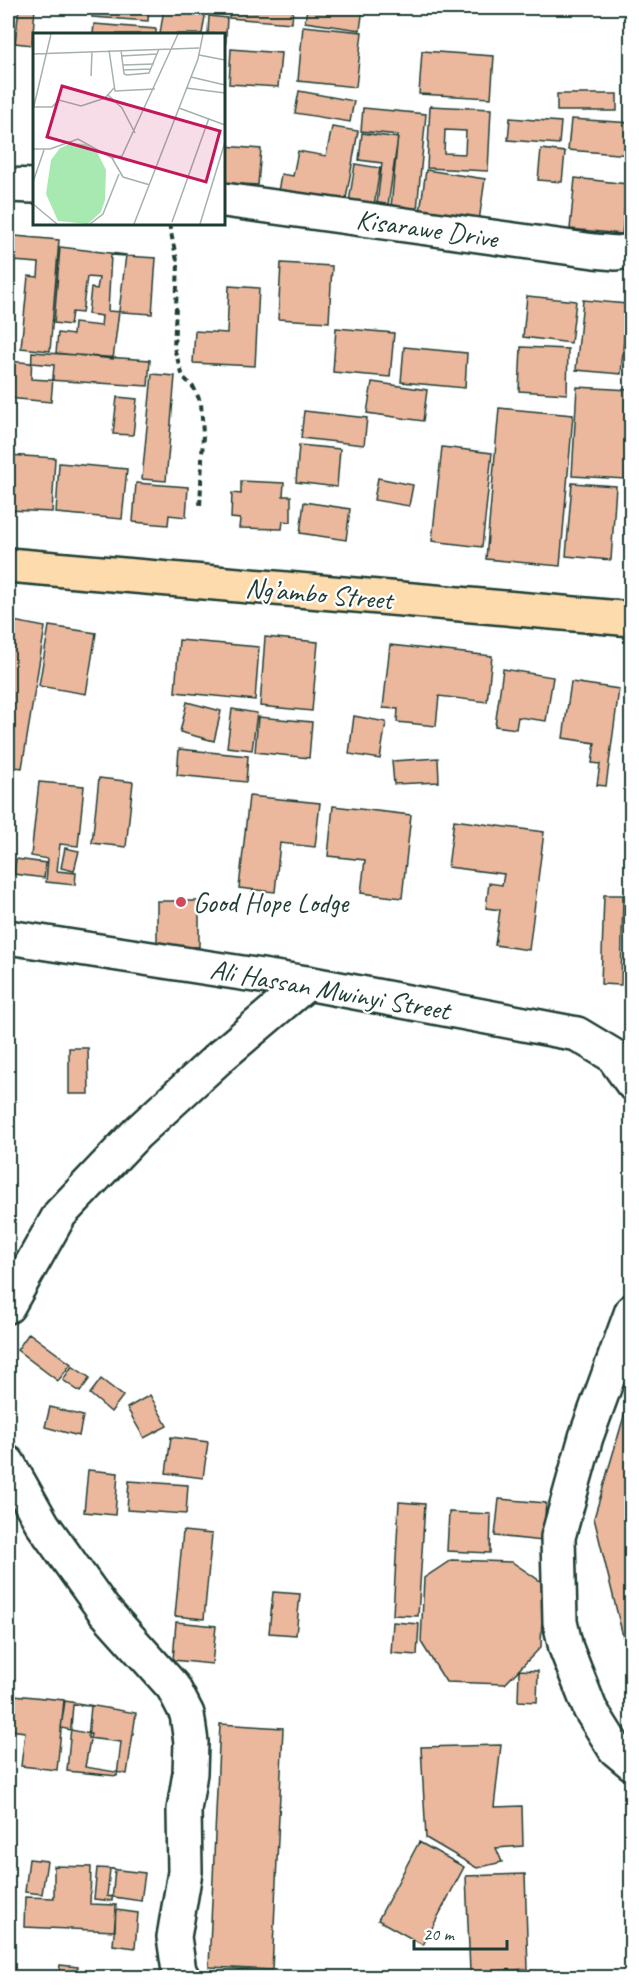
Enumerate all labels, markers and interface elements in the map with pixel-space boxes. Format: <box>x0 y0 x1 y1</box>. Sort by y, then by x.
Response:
inset map <box>33 33 225 225</box>
street label: Kisarawe Drive <box>354 201 502 256</box>
street label: Ng’ambo Street <box>244 570 397 618</box>
place label: Good Hope Lodge <box>193 885 350 920</box>
marker: Good Hope Lodge <box>174 895 188 909</box>
street label: Ali Hassan Mwinyi Street <box>208 951 455 1028</box>
scale bar <box>414 1913 507 1951</box>
text: 20 m <box>423 1923 456 1945</box>

